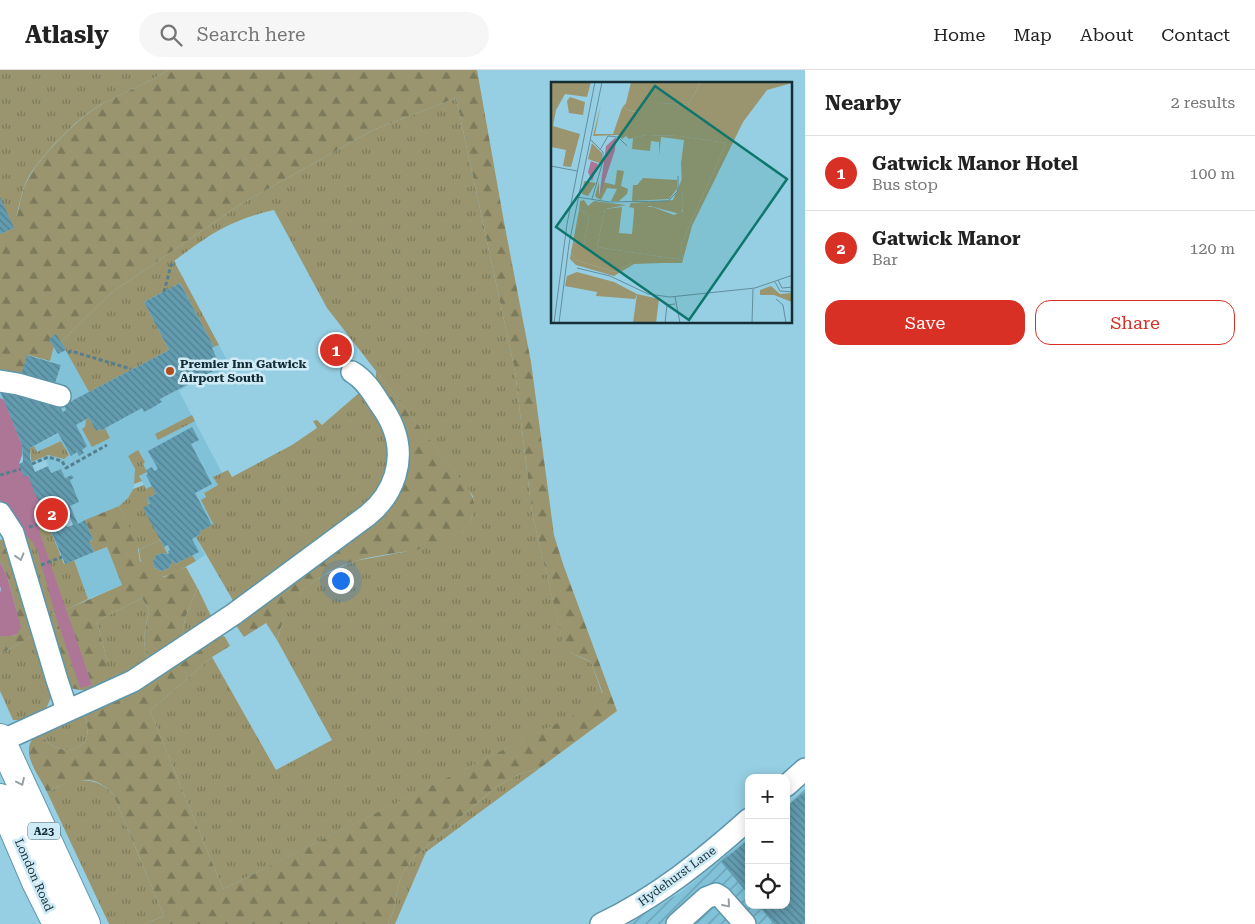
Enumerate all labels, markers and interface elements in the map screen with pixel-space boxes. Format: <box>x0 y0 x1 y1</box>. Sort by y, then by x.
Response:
search box <box>139 12 489 57</box>
text: Atlasly <box>25 21 109 49</box>
icon: search <box>157 21 185 49</box>
text: Search here <box>197 23 306 46</box>
text: Home <box>933 24 985 45</box>
text: Map <box>1013 24 1052 45</box>
text: About <box>1080 24 1133 45</box>
text: Contact <box>1161 24 1230 45</box>
inset map <box>551 82 792 324</box>
text: Nearby <box>825 91 901 115</box>
text: 2 results <box>1171 93 1235 112</box>
text: Gatwick Manor Hotel <box>872 152 1078 175</box>
text: 1 <box>837 164 845 183</box>
text: 100 m <box>1189 164 1235 183</box>
text: Bus stop <box>872 175 938 194</box>
text: Gatwick Manor <box>872 227 1021 250</box>
text: 2 <box>837 239 845 258</box>
text: 120 m <box>1189 239 1235 258</box>
text: Bar <box>872 250 898 269</box>
button: Save <box>825 300 1025 345</box>
button: Share <box>1035 300 1235 345</box>
pin: 1 <box>320 331 352 369</box>
place label: Premier Inn Gatwick Airport South <box>180 357 308 385</box>
marker: Premier Inn Gatwick Airport South <box>164 365 176 377</box>
pin: 2 <box>36 495 68 533</box>
one-way arrow <box>15 552 25 561</box>
your location <box>328 568 354 594</box>
map controls <box>745 774 790 909</box>
button: + <box>745 774 790 819</box>
one-way arrow <box>14 777 25 786</box>
button: − <box>745 819 790 864</box>
road number: A23 <box>28 822 60 839</box>
street label: London Road <box>12 837 56 914</box>
street label: Hydehurst Lane <box>635 843 719 909</box>
button: locate <box>745 864 790 909</box>
one-way arrow <box>722 898 730 907</box>

